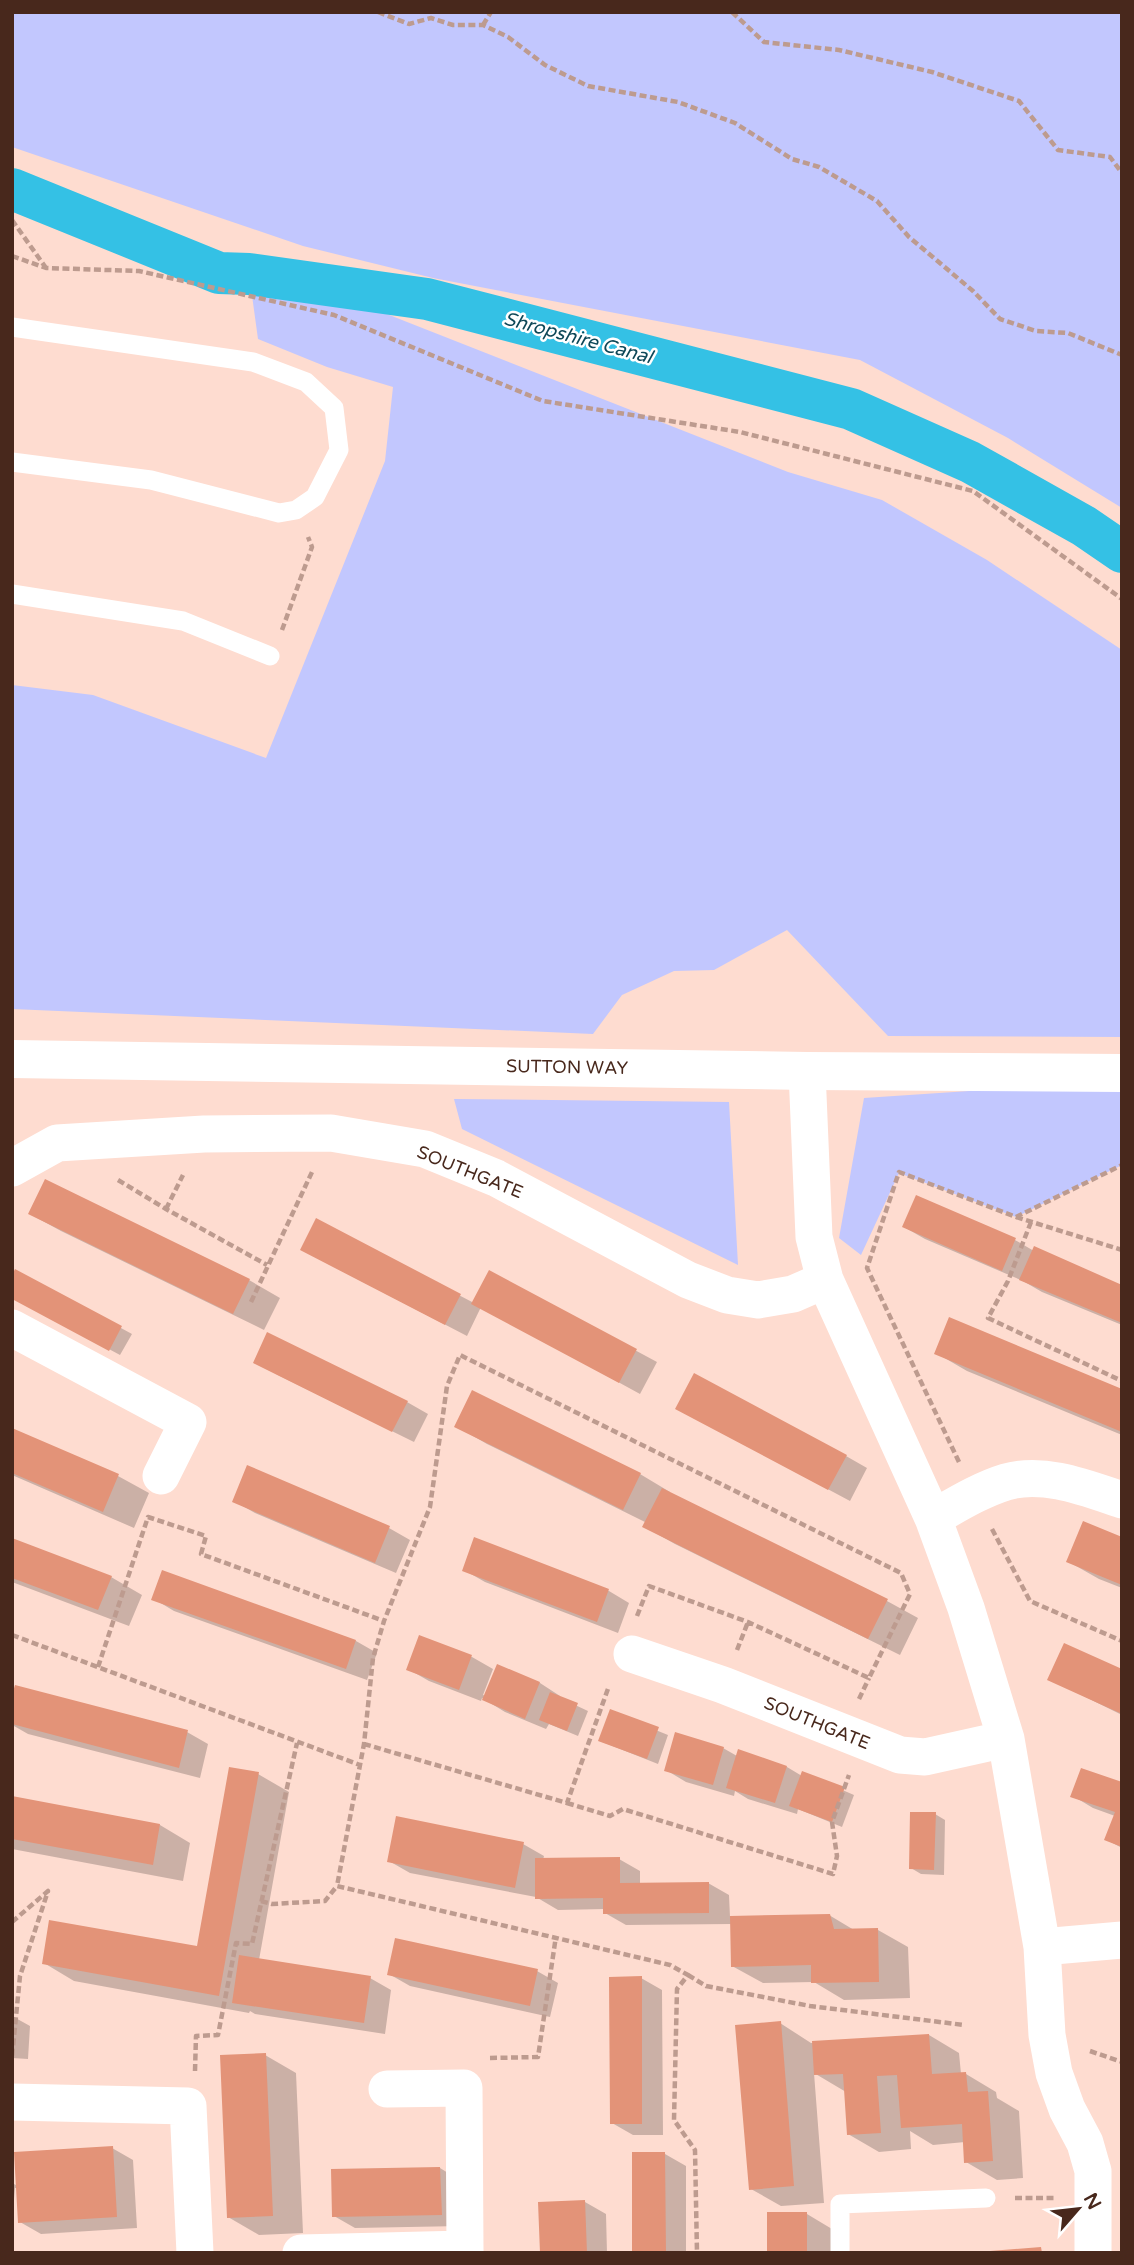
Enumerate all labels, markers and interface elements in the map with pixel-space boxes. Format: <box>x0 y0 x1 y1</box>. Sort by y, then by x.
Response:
water label: Shropshire Canal <box>501 308 657 369</box>
street label: SUTTON WAY <box>506 1055 629 1079</box>
street label: SOUTHGATE <box>414 1141 526 1203</box>
street label: SOUTHGATE <box>761 1692 873 1754</box>
north arrow <box>1043 2174 1113 2244</box>
text: N <box>1079 2190 1105 2213</box>

